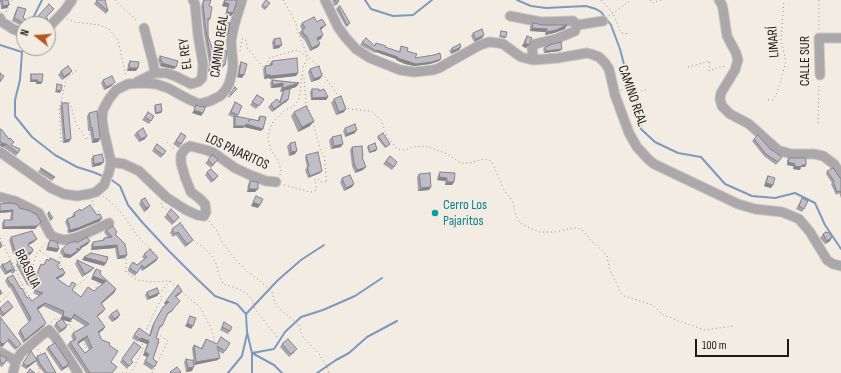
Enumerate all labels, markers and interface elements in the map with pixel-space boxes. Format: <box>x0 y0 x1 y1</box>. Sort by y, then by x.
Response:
street label: CAMINO REAL <box>207 13 233 79</box>
north arrow <box>16 16 56 56</box>
street label: LIMARÍ <box>765 26 783 58</box>
text: N <box>18 28 32 37</box>
street label: CALLE SUR <box>797 36 813 86</box>
street label: EL REY <box>176 37 196 71</box>
street label: CAMINO REAL <box>614 63 650 129</box>
street label: LOS PAJARITOS <box>203 130 271 174</box>
place label: Cerro Los Pajaritos <box>443 197 487 230</box>
marker: Cerro Los Pajaritos <box>430 208 440 218</box>
street label: BRASILIA <box>10 247 44 291</box>
scale bar <box>697 331 791 357</box>
text: 100 m <box>702 338 727 353</box>

